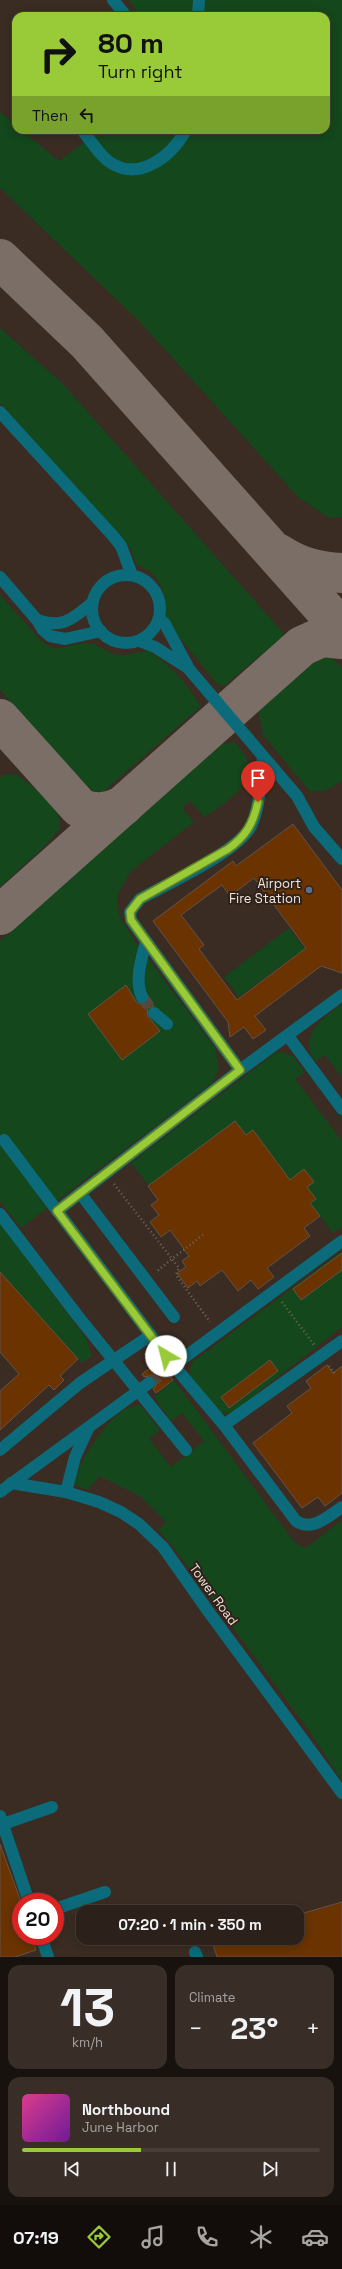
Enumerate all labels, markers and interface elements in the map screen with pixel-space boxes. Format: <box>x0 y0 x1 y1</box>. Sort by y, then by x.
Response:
text: 80 m <box>98 25 164 61</box>
icon: right <box>32 28 84 80</box>
text: Turn right <box>98 60 182 83</box>
icon: left <box>76 104 98 126</box>
text: Then <box>32 106 68 125</box>
pin <box>241 761 275 802</box>
icon: arrive <box>247 767 269 789</box>
place label: Airport Fire Station <box>229 875 301 907</box>
marker: Airport Fire Station <box>304 885 314 895</box>
position arrow <box>145 1335 187 1377</box>
street label: Tower Road <box>185 1560 242 1629</box>
speed limit sign: 20 <box>12 1893 64 1945</box>
text: 07:20 · 1 min · 350 m <box>118 1915 262 1934</box>
text: 13 <box>60 1975 115 2041</box>
text: Climate <box>189 1989 235 2006</box>
text: 23° <box>231 2009 278 2048</box>
text: − <box>189 2014 203 2042</box>
text: + <box>306 2014 320 2042</box>
text: km/h <box>72 2034 103 2051</box>
text: Northbound <box>82 2100 170 2119</box>
text: June Harbor <box>82 2119 159 2136</box>
icon: previous <box>61 2158 83 2180</box>
icon: pause <box>160 2158 182 2180</box>
icon: next <box>259 2158 281 2180</box>
icon: directions <box>85 2223 113 2251</box>
icon: music <box>139 2223 167 2251</box>
icon: phone <box>193 2223 221 2251</box>
icon: climate <box>247 2223 275 2251</box>
icon: car <box>301 2223 329 2251</box>
text: 07:19 <box>13 2226 59 2249</box>

